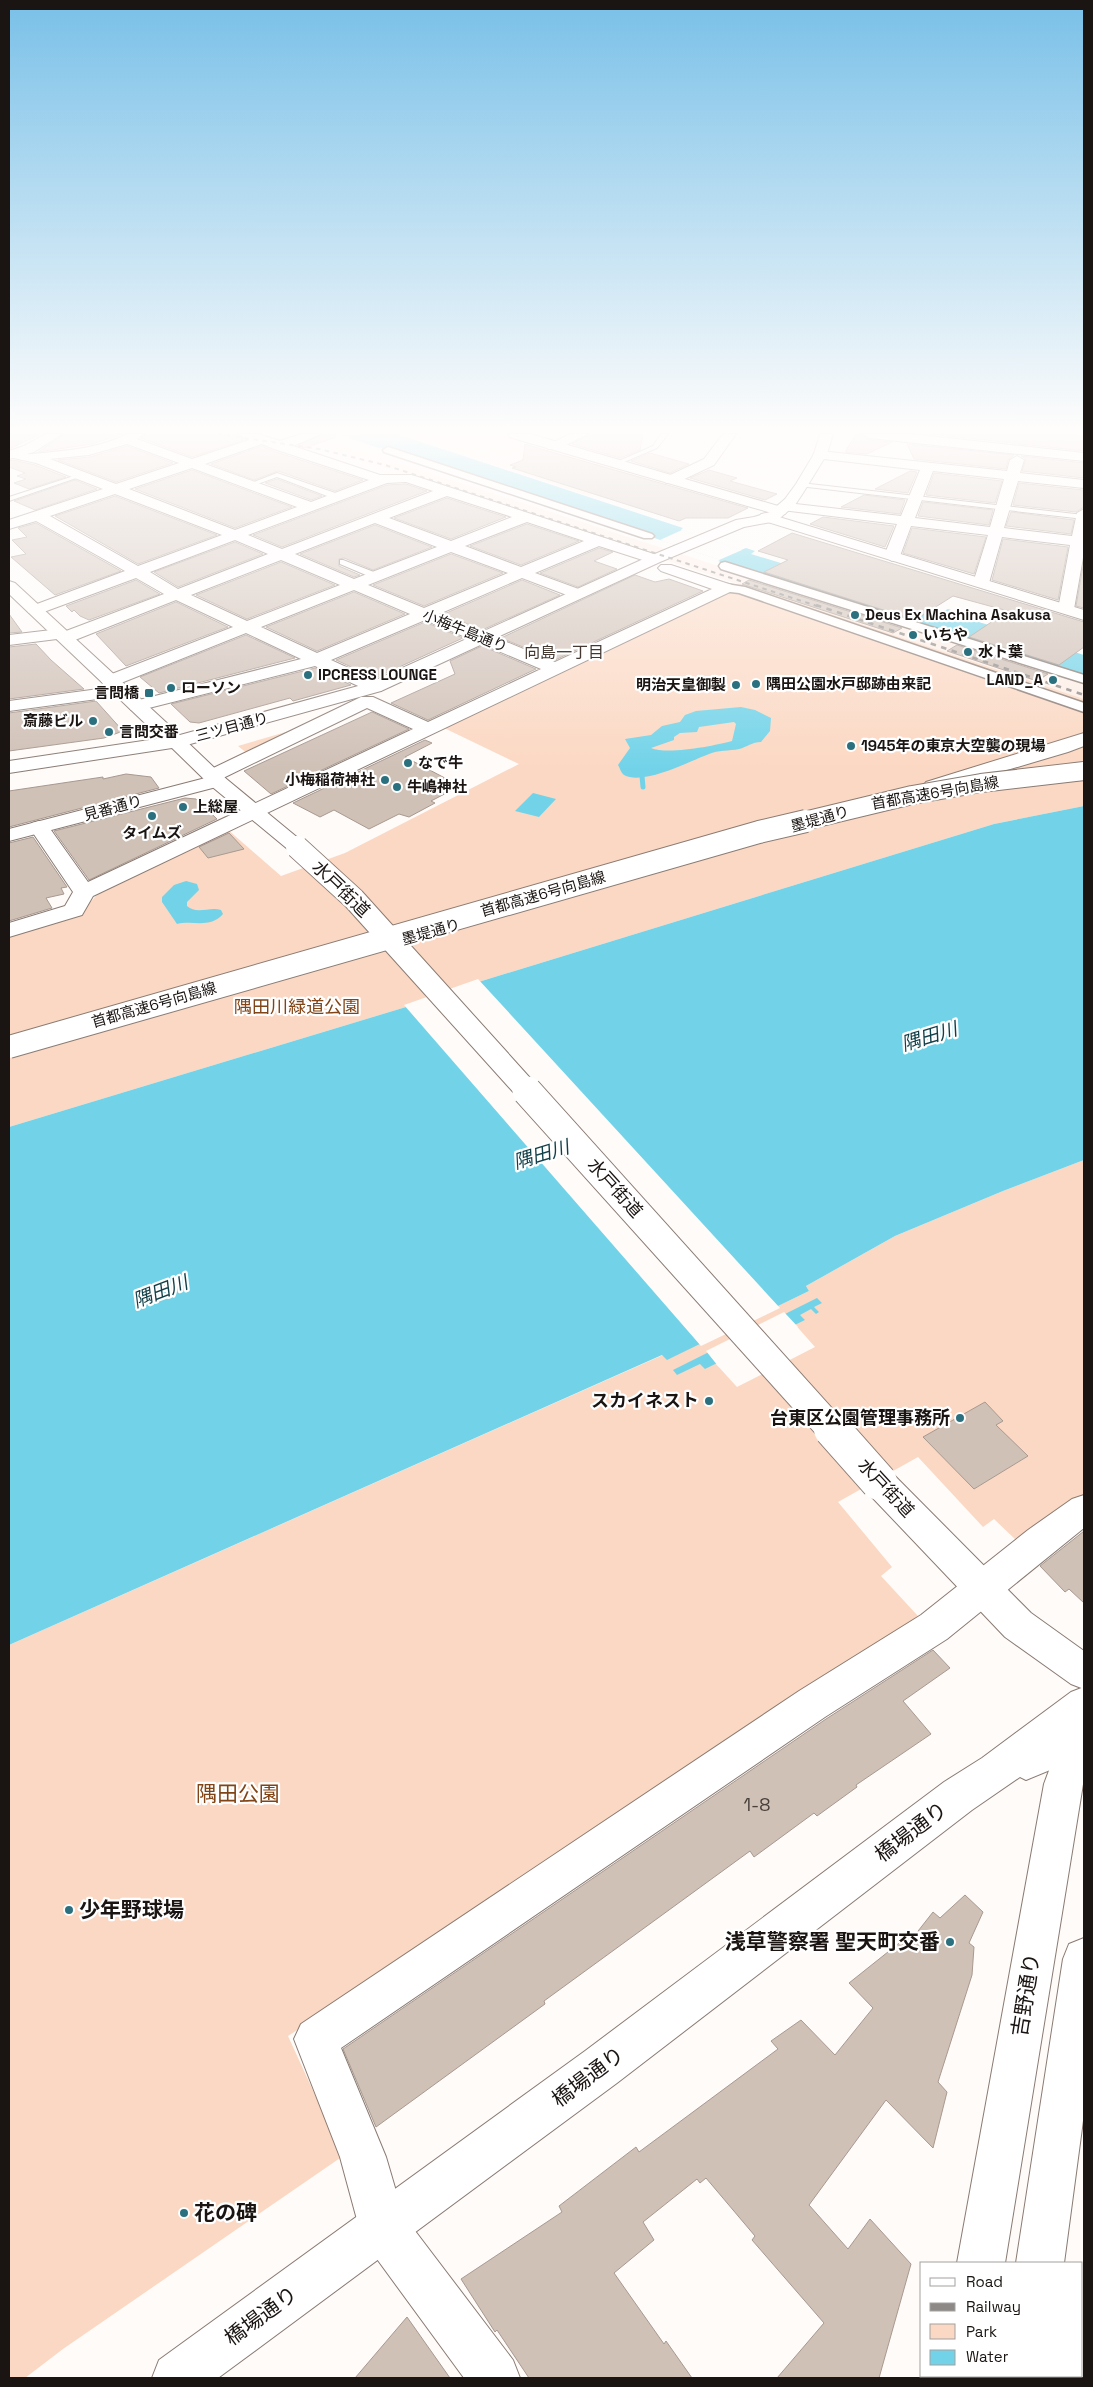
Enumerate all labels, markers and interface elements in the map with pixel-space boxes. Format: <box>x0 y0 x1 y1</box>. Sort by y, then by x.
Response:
street label: 小梅牛島通り <box>420 605 510 656</box>
place label: Deus Ex Machina Asakusa <box>865 605 1051 624</box>
marker: Deus Ex Machina Asakusa <box>849 609 861 621</box>
place label: いちや <box>923 625 968 644</box>
marker: いちや <box>907 629 919 641</box>
district label: 向島一丁目 <box>524 642 604 663</box>
place label: 水ト葉 <box>978 642 1023 661</box>
marker: 水ト葉 <box>962 646 974 658</box>
place label: IPCRESS LOUNGE <box>318 665 437 684</box>
marker: IPCRESS LOUNGE <box>302 669 314 681</box>
place label: LAND_A <box>987 670 1043 689</box>
place label: 隅田公園水戸邸跡由来記 <box>766 674 931 693</box>
marker: LAND_A <box>1047 674 1059 686</box>
place label: 明治天皇御製 <box>636 675 726 694</box>
place label: ローソン <box>181 678 241 697</box>
marker: 隅田公園水戸邸跡由来記 <box>750 678 762 690</box>
marker: 明治天皇御製 <box>730 679 742 691</box>
marker: ローソン <box>165 682 177 694</box>
place label: 言問橋 <box>94 683 140 702</box>
marker: 言問橋 <box>143 687 155 699</box>
street label: 三ツ目通り <box>193 708 271 745</box>
place label: 斎藤ビル <box>23 711 83 730</box>
marker: 斎藤ビル <box>87 715 99 727</box>
place label: 言問交番 <box>119 722 179 741</box>
marker: 言問交番 <box>103 726 115 738</box>
place label: 1945年の東京大空襲の現場 <box>861 736 1046 755</box>
marker: 1945年の東京大空襲の現場 <box>845 740 857 752</box>
place label: なで牛 <box>418 753 463 772</box>
marker: なで牛 <box>402 757 414 769</box>
place label: 小梅稲荷神社 <box>285 770 375 789</box>
street label: 首都高速6号向島線 <box>870 772 1000 813</box>
marker: 小梅稲荷神社 <box>379 774 391 786</box>
place label: 牛嶋神社 <box>407 777 467 796</box>
marker: 牛嶋神社 <box>391 781 403 793</box>
street label: 見番通り <box>81 791 144 824</box>
place label: 上総屋 <box>193 797 238 816</box>
marker: 上総屋 <box>177 801 189 813</box>
street label: 墨堤通り <box>788 801 851 836</box>
marker: タイムズ <box>146 810 158 822</box>
place label: タイムズ <box>122 823 182 842</box>
street label: 水戸街道 <box>307 855 375 922</box>
street label: 首都高速6号向島線 <box>478 867 608 920</box>
street label: 墨堤通り <box>399 914 462 949</box>
street label: 首都高速6号向島線 <box>89 978 219 1031</box>
park label: 隅田川緑道公園 <box>234 995 360 1018</box>
water label: 隅田川 <box>898 1016 962 1057</box>
water label: 隅田川 <box>510 1134 574 1175</box>
street label: 水戸街道 <box>583 1153 648 1222</box>
water label: 隅田川 <box>129 1269 193 1313</box>
place label: スカイネスト <box>591 1389 699 1412</box>
marker: スカイネスト <box>703 1395 715 1407</box>
place label: 台東区公園管理事務所 <box>770 1406 950 1429</box>
marker: 台東区公園管理事務所 <box>954 1412 966 1424</box>
street label: 水戸街道 <box>853 1453 919 1522</box>
park label: 隅田公園 <box>196 1780 280 1807</box>
house number: 1-8 <box>744 1793 770 1816</box>
street label: 橋場通り <box>869 1796 952 1868</box>
place label: 少年野球場 <box>79 1896 184 1923</box>
marker: 少年野球場 <box>63 1904 75 1916</box>
place label: 浅草警察署 聖天町交番 <box>725 1928 940 1955</box>
marker: 浅草警察署 聖天町交番 <box>944 1936 956 1948</box>
street label: 吉野通り <box>1006 1951 1045 2039</box>
street label: 橋場通り <box>546 2041 629 2113</box>
place label: 花の碑 <box>194 2199 257 2226</box>
marker: 花の碑 <box>178 2207 190 2219</box>
legend <box>920 2262 1083 2377</box>
text: Road <box>966 2272 1003 2291</box>
street label: 橋場通り <box>219 2280 303 2351</box>
text: Railway <box>966 2297 1021 2316</box>
text: Park <box>966 2322 997 2341</box>
text: Water <box>966 2347 1009 2366</box>

